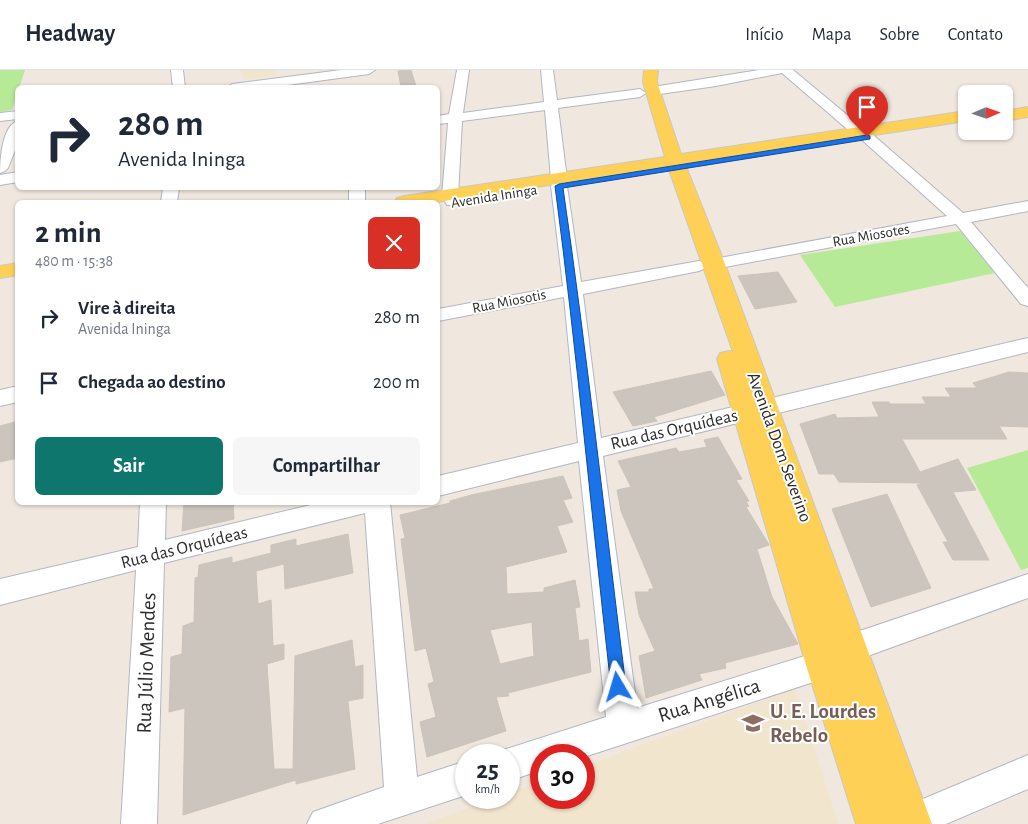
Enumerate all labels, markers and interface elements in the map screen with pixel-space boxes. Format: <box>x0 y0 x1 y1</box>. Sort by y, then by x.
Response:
text: Headway <box>25 22 115 46</box>
text: Início <box>745 26 784 44</box>
text: Mapa <box>812 26 852 44</box>
text: Sobre <box>880 26 920 44</box>
text: Contato <box>948 26 1003 44</box>
north arrow <box>958 85 1012 140</box>
map controls <box>958 85 1013 140</box>
pin <box>846 86 888 137</box>
icon: arrive <box>853 93 881 121</box>
icon: right <box>35 105 100 170</box>
text: 280 m <box>118 107 204 142</box>
text: Avenida Ininga <box>118 148 246 170</box>
street label: Avenida Ininga <box>450 182 538 211</box>
button: close <box>368 217 420 269</box>
text: 2 min <box>35 218 102 248</box>
street label: Rua Miosotes <box>831 221 911 250</box>
text: 480 m · 15:38 <box>35 253 113 269</box>
street label: Rua Miosotis <box>471 287 547 316</box>
text: Vire à direita <box>78 299 176 318</box>
icon: right <box>35 304 63 332</box>
text: 280 m <box>374 308 420 327</box>
text: Avenida Ininga <box>78 321 171 337</box>
icon: arrive <box>35 369 63 397</box>
street label: Avenida Dom Severino <box>744 370 815 525</box>
text: Chegada ao destino <box>78 373 226 392</box>
text: 200 m <box>373 373 420 392</box>
street label: Rua das Orquídeas <box>609 407 740 453</box>
button: Sair <box>35 437 223 495</box>
button: Compartilhar <box>233 437 420 495</box>
street label: Rua das Orquídeas <box>119 524 249 572</box>
street label: Rua Júlio Mendes <box>134 592 159 734</box>
position arrow <box>591 660 643 712</box>
street label: Rua Angélica <box>656 675 763 726</box>
place label: U. E. Lourdes Rebelo <box>770 701 876 746</box>
school or university icon: U. E. Lourdes Rebelo <box>740 710 766 736</box>
speed limit sign: 30 <box>530 744 595 809</box>
text: 25 <box>476 758 499 783</box>
text: km/h <box>475 783 500 795</box>

